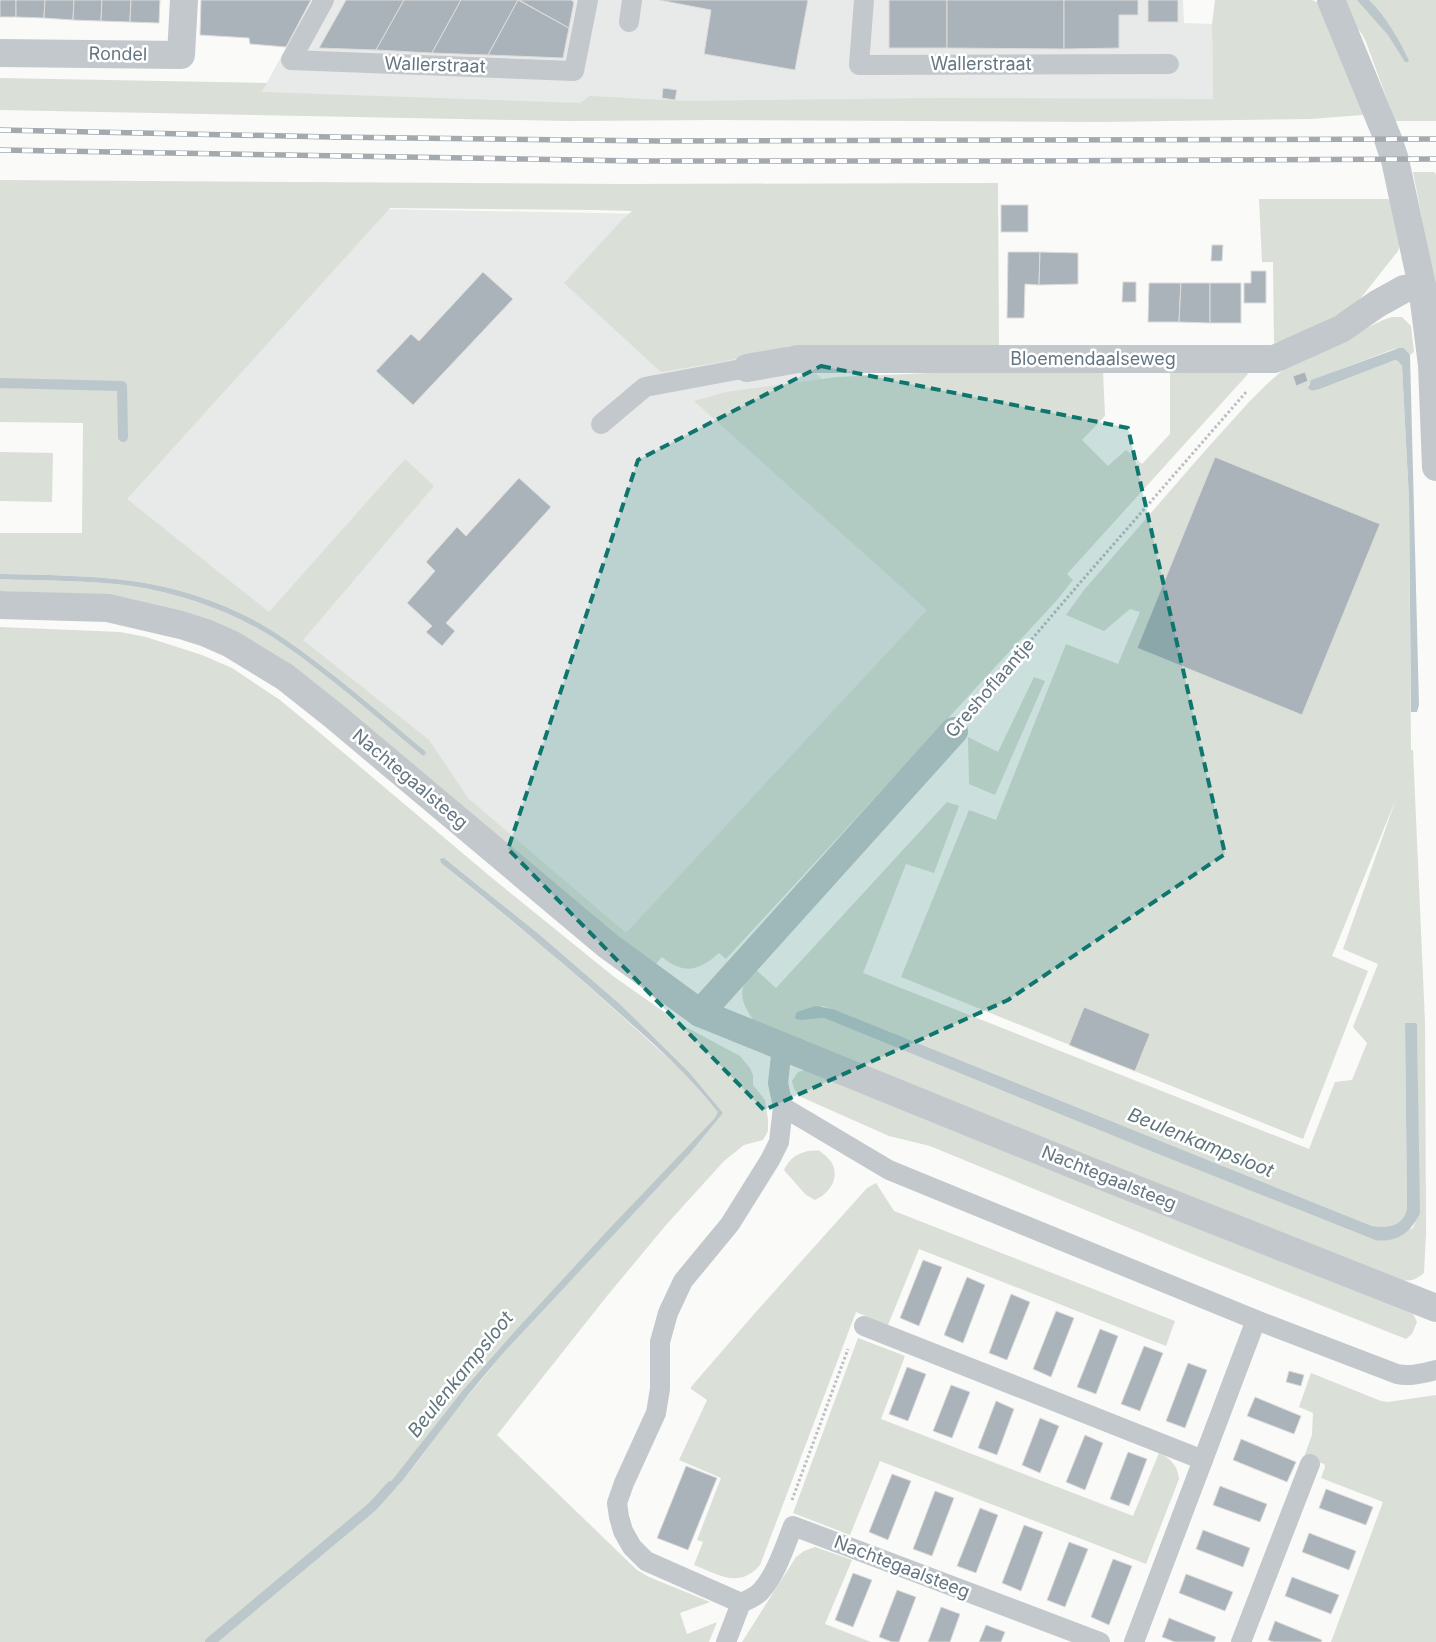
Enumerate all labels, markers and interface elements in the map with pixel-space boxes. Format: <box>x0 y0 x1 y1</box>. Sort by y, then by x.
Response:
street label: Rondel <box>89 42 148 65</box>
street label: Wallerstraat <box>384 52 486 77</box>
street label: Wallerstraat <box>930 53 1032 74</box>
street label: Bloemendaalseweg <box>1010 348 1176 369</box>
street label: Greshoflaantje <box>941 634 1038 741</box>
street label: Nachtegaalsteeg <box>349 724 472 833</box>
water label: Beulenkampsloot <box>1125 1103 1278 1182</box>
street label: Nachtegaalsteeg <box>1039 1141 1180 1214</box>
water label: Beulenkampsloot <box>403 1306 519 1442</box>
street label: Nachtegaalsteeg <box>831 1531 973 1602</box>

